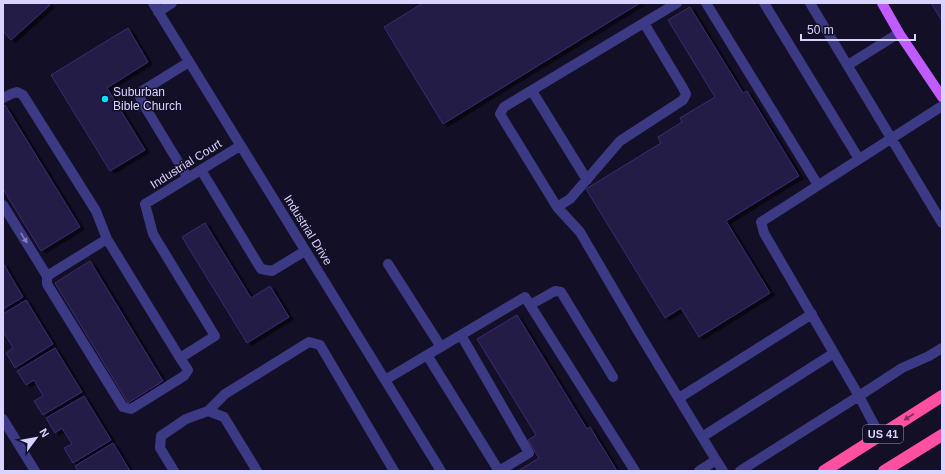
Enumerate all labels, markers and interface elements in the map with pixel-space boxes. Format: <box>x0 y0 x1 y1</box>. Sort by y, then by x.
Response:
scale bar <box>801 16 915 42</box>
text: 50 m <box>807 23 834 37</box>
place label: Suburban Bible Church <box>113 85 182 113</box>
marker: Suburban Bible Church <box>100 94 110 104</box>
street label: Industrial Court <box>148 136 225 191</box>
street label: Industrial Drive <box>281 192 335 268</box>
one-way arrow <box>20 232 27 244</box>
one-way arrow <box>904 413 914 421</box>
north arrow <box>16 418 56 458</box>
road number: US 41 <box>863 425 903 443</box>
text: N <box>37 426 52 439</box>

